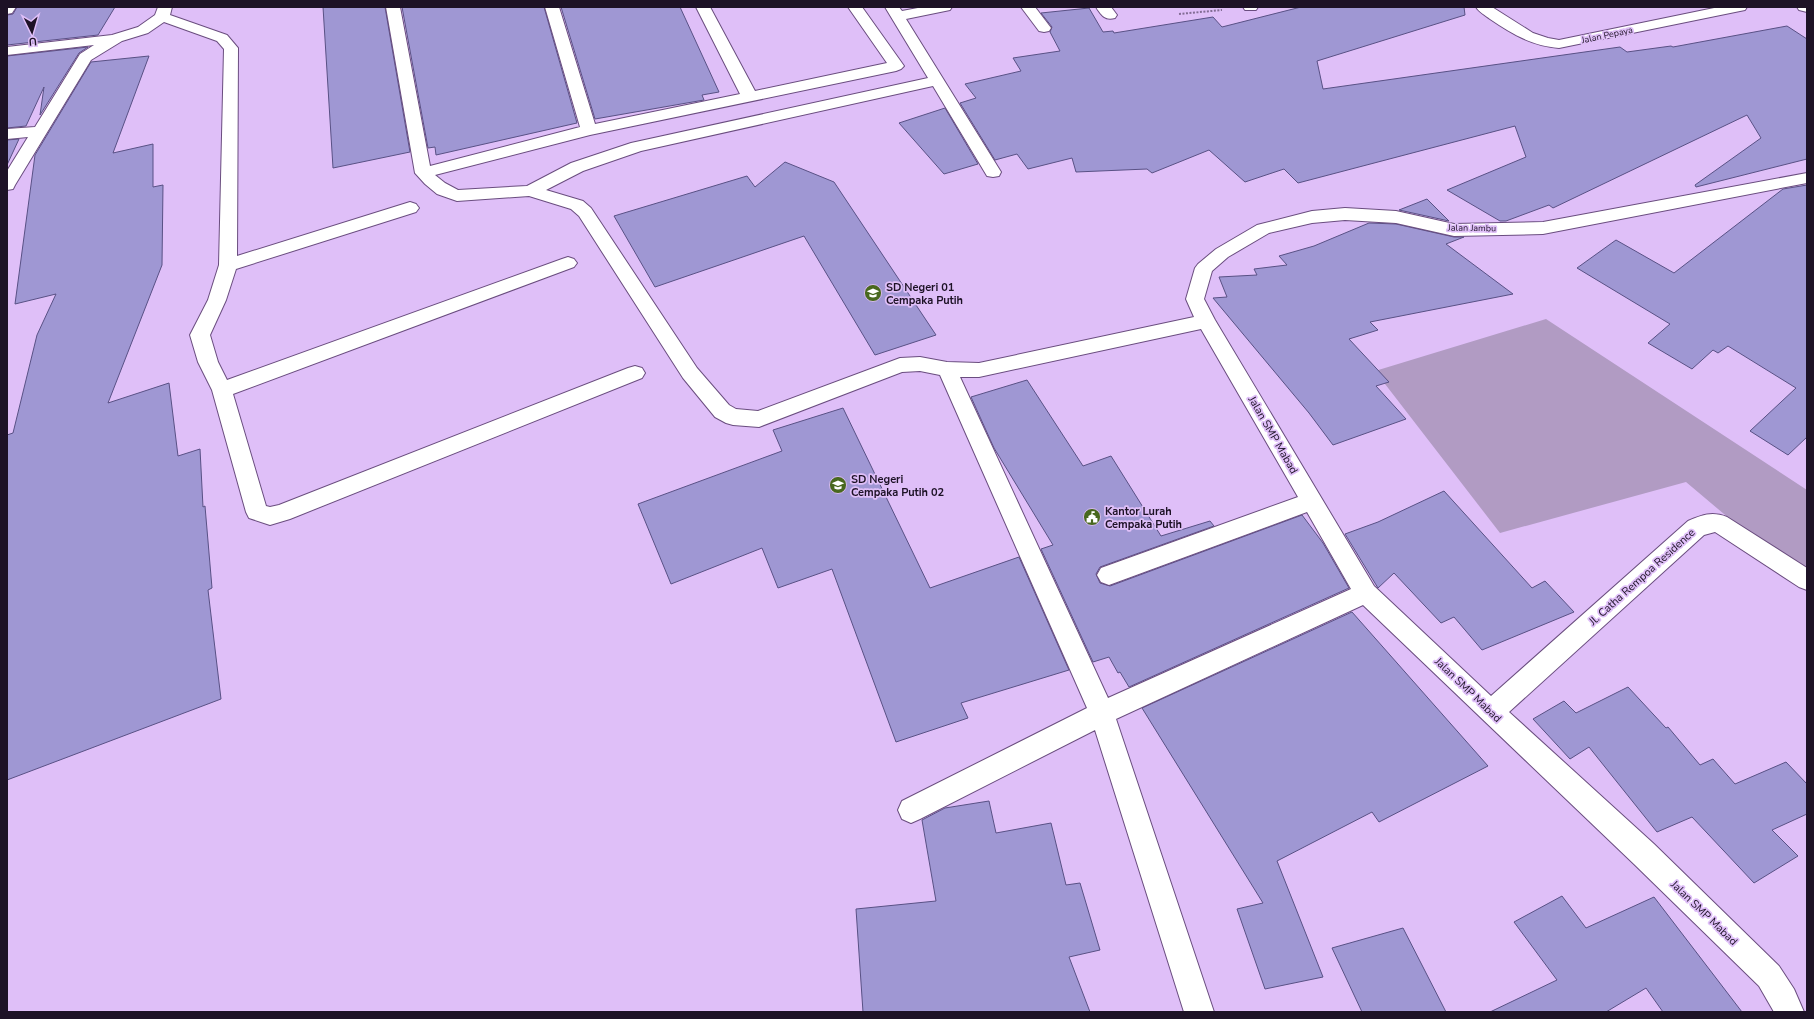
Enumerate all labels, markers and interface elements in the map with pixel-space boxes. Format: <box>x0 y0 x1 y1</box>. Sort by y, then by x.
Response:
north arrow <box>12 12 52 52</box>
street label: Jalan Pepaya <box>1579 24 1634 46</box>
text: U <box>28 34 38 49</box>
street label: Jalan Jambu <box>1447 222 1496 234</box>
place label: SD Negeri 01 Cempaka Putih <box>886 280 963 308</box>
school or university icon: SD Negeri 01 Cempaka Putih <box>863 283 883 303</box>
street label: Jalan SMP Mabad <box>1244 393 1301 477</box>
place label: SD Negeri Cempaka Putih 02 <box>851 472 945 500</box>
school or university icon: SD Negeri Cempaka Putih 02 <box>828 475 848 495</box>
place label: Kantor Lurah Cempaka Putih <box>1105 504 1182 532</box>
public building icon: Kantor Lurah Cempaka Putih <box>1082 507 1102 527</box>
street label: Jl. Catha Rempoa Residence <box>1585 525 1698 629</box>
street label: Jalan SMP Mabad <box>1431 654 1505 726</box>
street label: Jalan SMP Mabad <box>1667 877 1741 949</box>

